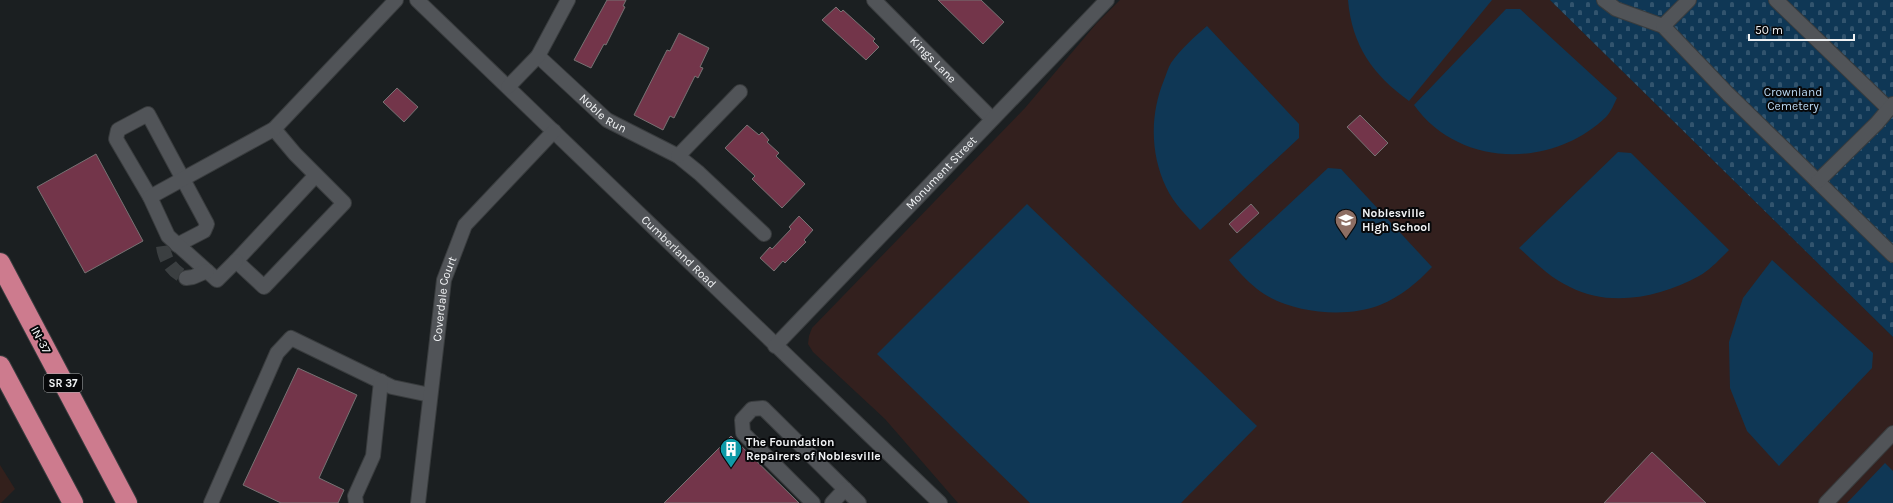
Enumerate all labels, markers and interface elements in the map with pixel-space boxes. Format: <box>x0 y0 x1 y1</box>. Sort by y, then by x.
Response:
scale bar <box>1749 16 1854 42</box>
text: 50 m <box>1755 23 1783 37</box>
street label: Kings Lane <box>907 34 959 86</box>
park label: Crownland Cemetery <box>1764 85 1822 113</box>
street label: Noble Run <box>576 91 629 136</box>
street label: Monument Street <box>903 133 980 212</box>
place label: Noblesville High School <box>1362 206 1431 234</box>
school or university icon: Noblesville High School <box>1333 207 1359 240</box>
street label: Cumberland Road <box>638 212 719 291</box>
street label: Coverdale Court <box>430 254 460 342</box>
street label: IN-37 <box>28 324 54 356</box>
road number: SR 37 <box>44 374 82 392</box>
place label: The Foundation Repairers of Noblesville <box>746 435 881 463</box>
building icon: The Foundation Repairers of Noblesville <box>718 436 744 469</box>

